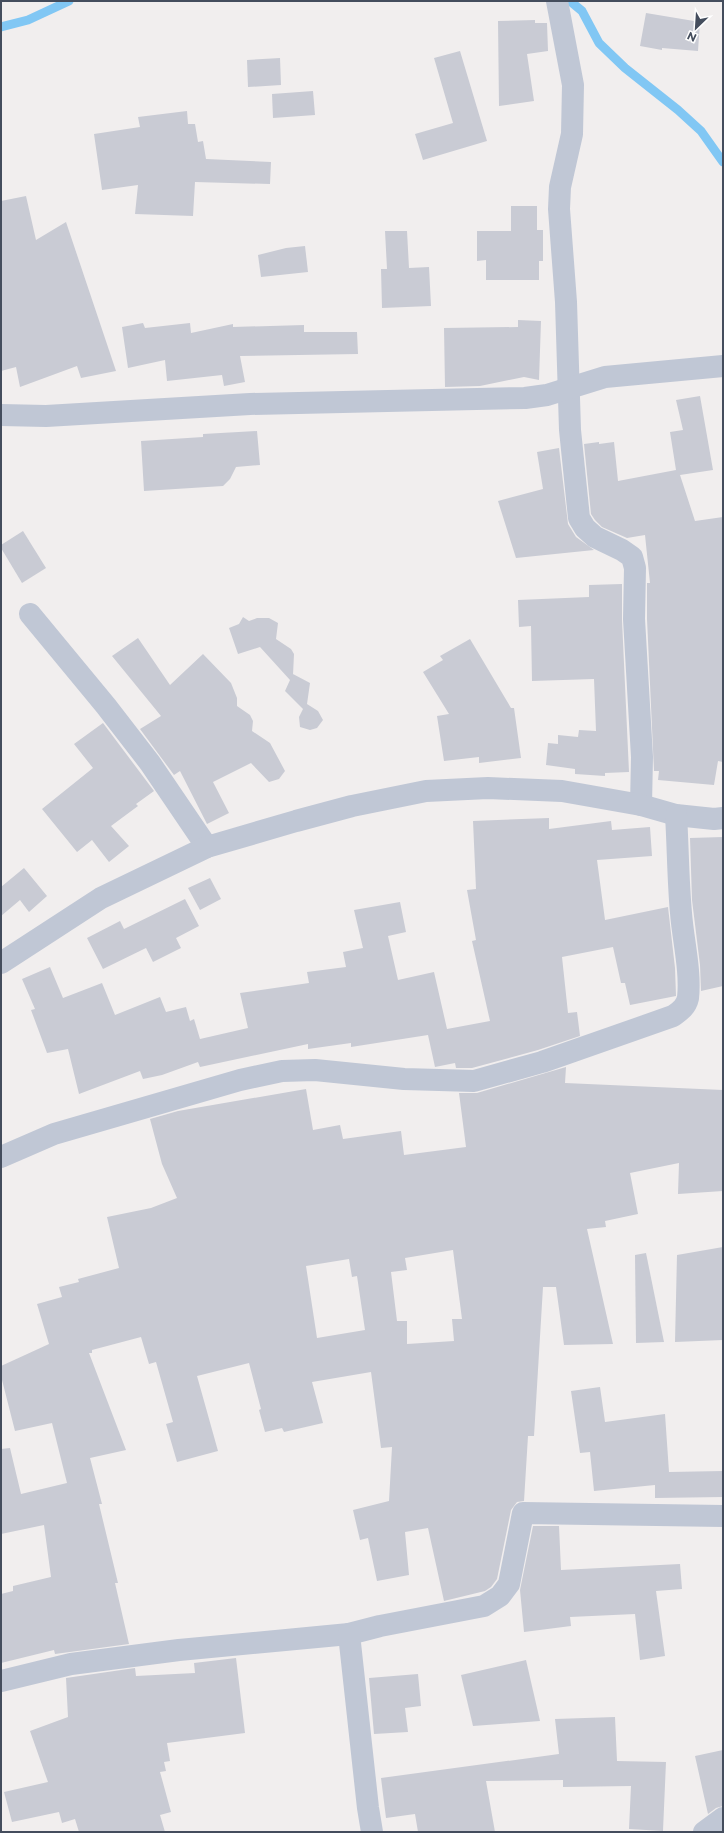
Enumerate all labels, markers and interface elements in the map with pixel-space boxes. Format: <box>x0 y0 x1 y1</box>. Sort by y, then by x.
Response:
north arrow <box>676 8 716 48</box>
text: N <box>685 29 699 45</box>

